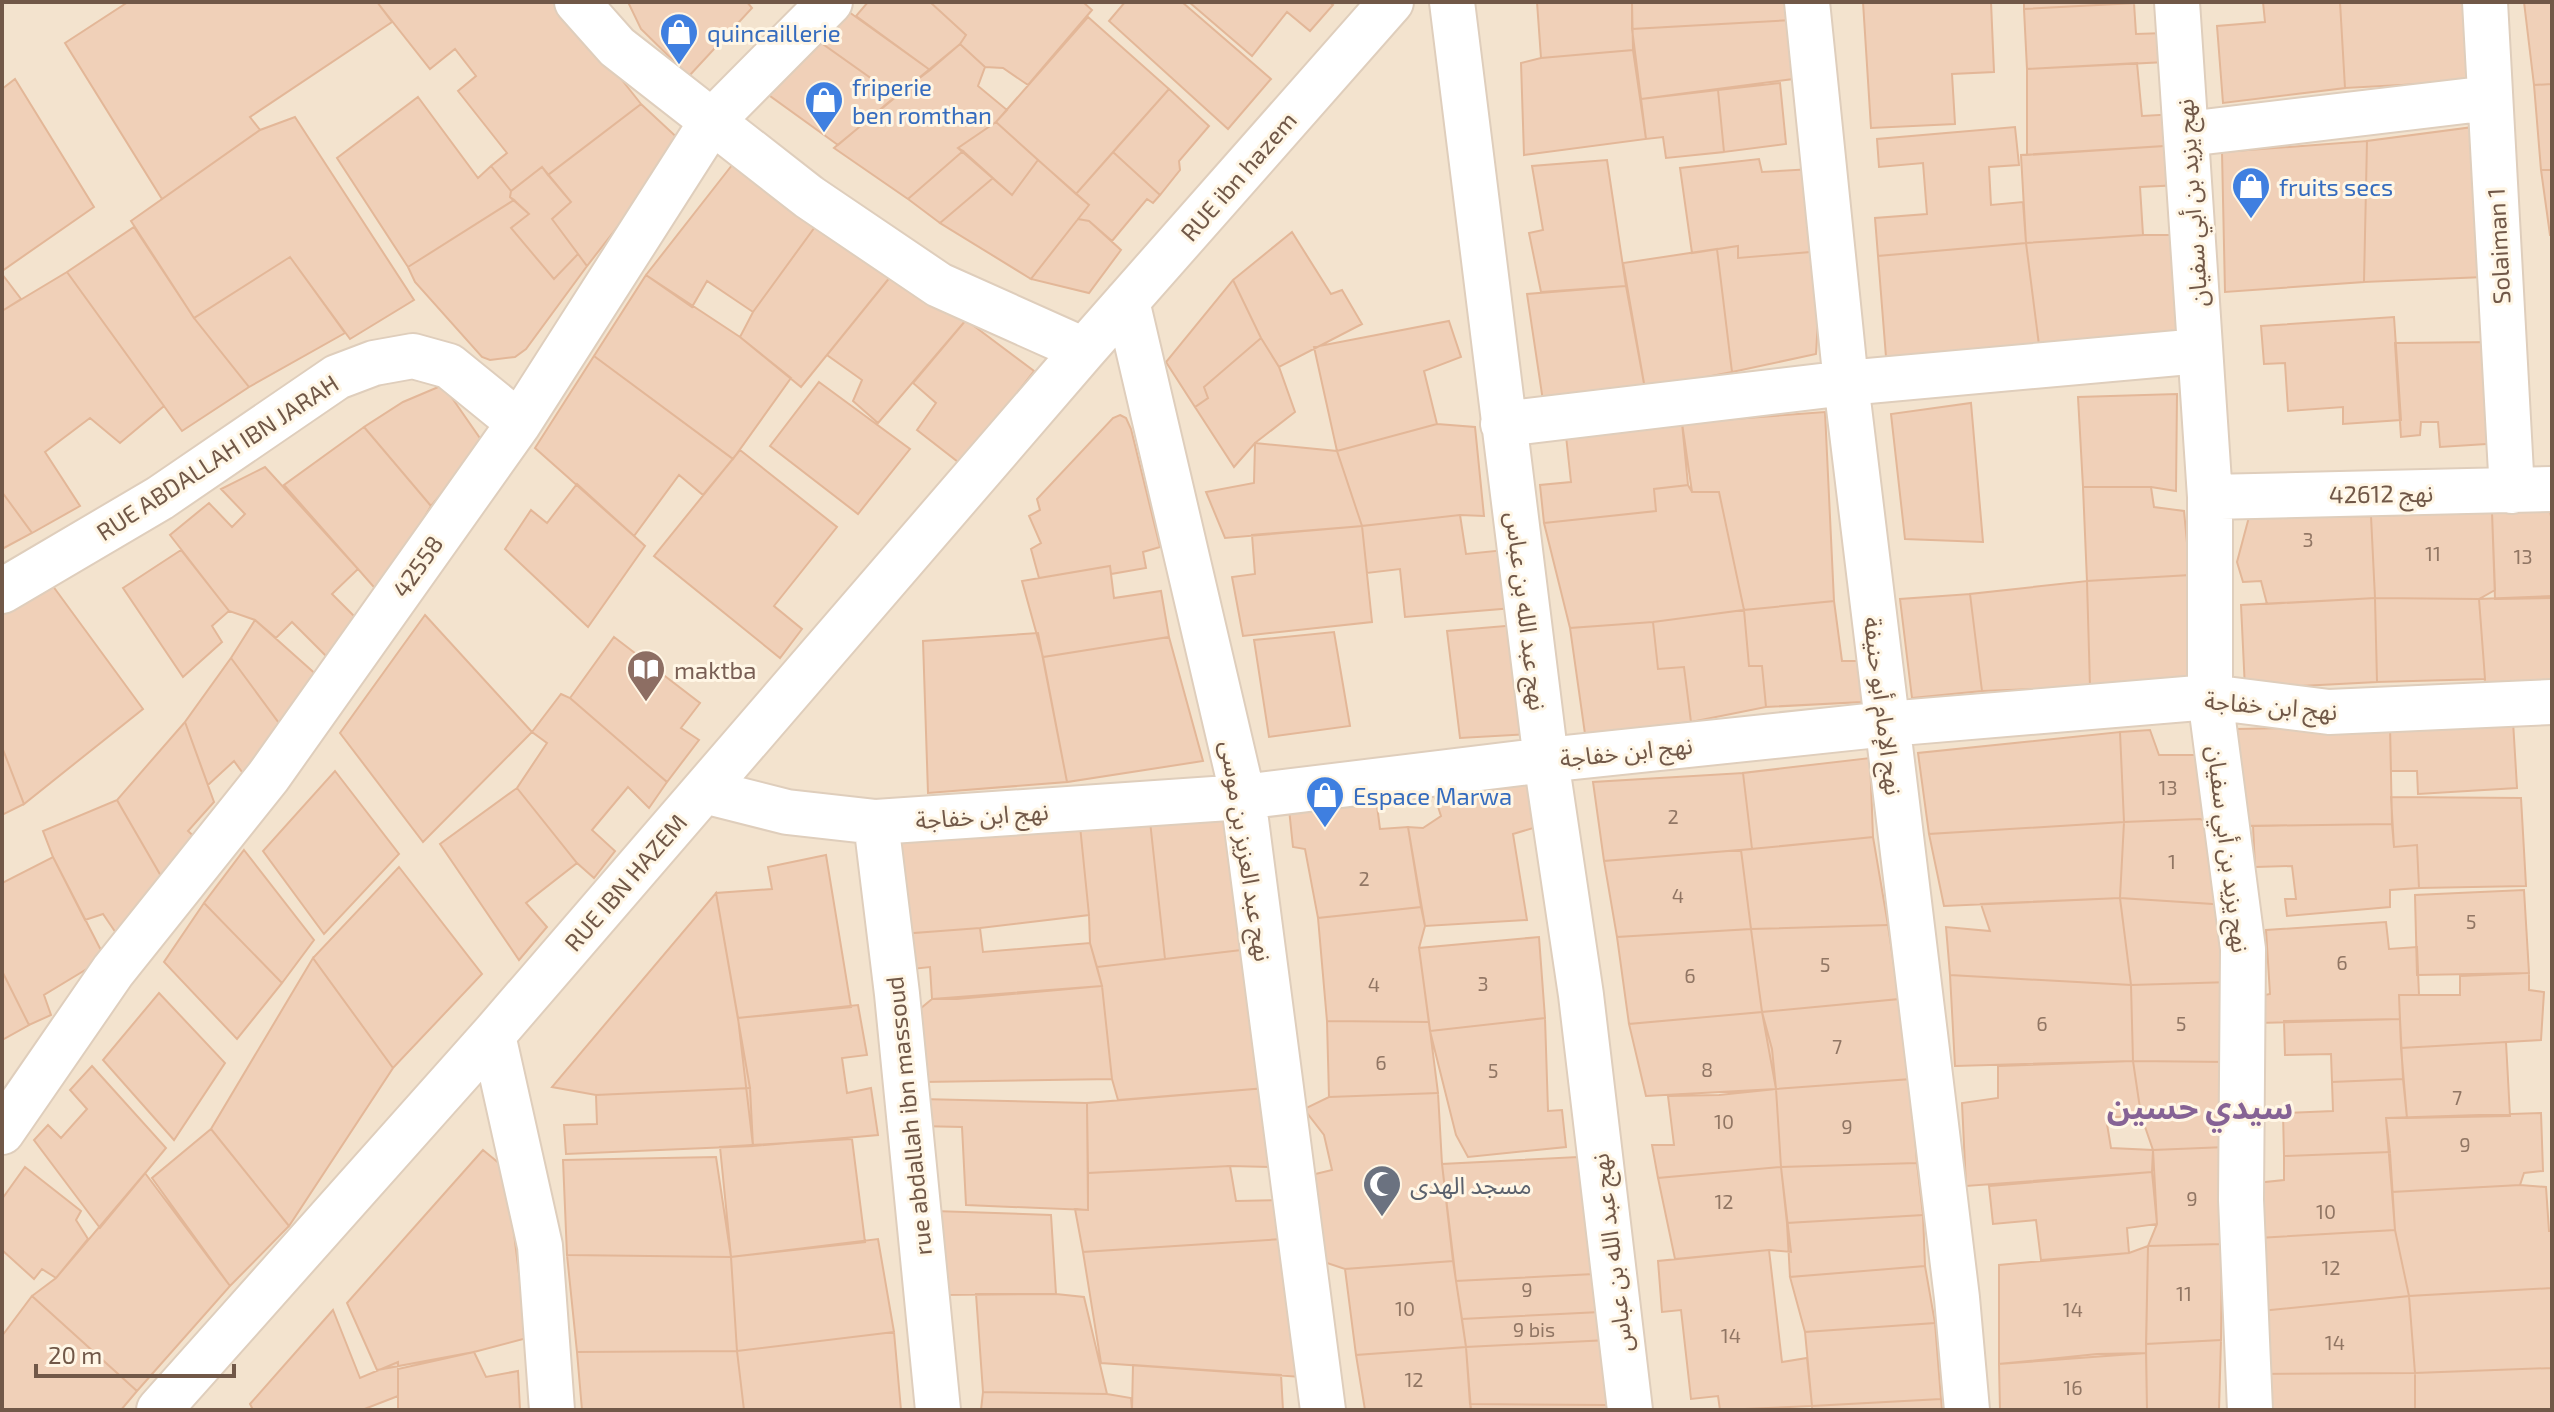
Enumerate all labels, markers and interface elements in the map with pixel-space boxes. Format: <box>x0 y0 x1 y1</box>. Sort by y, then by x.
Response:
shop icon: quincaillerie <box>658 11 700 66</box>
place label: quincaillerie <box>707 18 841 47</box>
place label: friperie ben romthan <box>852 72 992 129</box>
shop icon: friperie ben romthan <box>803 79 845 134</box>
street label: نهج يزيد بن أبي سفيان <box>2169 98 2218 308</box>
street label: RUE ibn hazem <box>1174 105 1302 247</box>
shop icon: fruits secs <box>2230 165 2272 220</box>
place label: fruits secs <box>2279 172 2393 201</box>
street label: Solaiman 1 <box>2480 187 2516 305</box>
street label: RUE ABDALLAH IBN JARAH <box>91 368 343 546</box>
street label: نهج 42612 <box>2328 478 2434 512</box>
street label: نهج عبد الله بن عباس <box>1496 510 1554 712</box>
house number: 3 <box>2302 527 2314 551</box>
street label: 42558 <box>385 530 449 602</box>
house number: 11 <box>2425 541 2441 565</box>
house number: 13 <box>2513 544 2533 568</box>
street label: نهج الإمام أبو حنيفة <box>1854 615 1909 797</box>
library icon: maktba <box>625 648 667 703</box>
place label: maktba <box>674 655 756 684</box>
street label: نهج ابن خفاجة <box>2203 685 2339 729</box>
street label: نهج ابن خفاجة <box>1558 730 1694 776</box>
street label: نهج عبد العزيز بن موسى <box>1211 739 1279 964</box>
street label: نهج يزيد بن أبي سفيان <box>2196 744 2256 955</box>
shop icon: Espace Marwa <box>1304 774 1346 829</box>
house number: 13 <box>2158 775 2178 799</box>
place label: Espace Marwa <box>1353 781 1512 810</box>
street label: نهج ابن خفاجة <box>914 796 1050 838</box>
house number: 2 <box>1667 804 1679 828</box>
street label: RUE IBN HAZEM <box>558 808 692 956</box>
house number: 1 <box>2168 849 2176 873</box>
house number: 2 <box>1358 866 1370 890</box>
house number: 4 <box>1672 883 1684 907</box>
house number: 5 <box>2466 909 2476 933</box>
house number: 6 <box>2336 950 2348 974</box>
house number: 5 <box>1820 952 1830 976</box>
house number: 6 <box>1684 963 1696 987</box>
house number: 3 <box>1477 971 1489 995</box>
house number: 4 <box>1368 972 1380 996</box>
street label: rue abdallah ibn massoud <box>879 975 937 1257</box>
house number: 6 <box>2036 1011 2048 1035</box>
house number: 5 <box>2176 1011 2186 1035</box>
house number: 7 <box>1832 1034 1842 1058</box>
house number: 6 <box>1375 1050 1387 1074</box>
house number: 8 <box>1701 1057 1713 1081</box>
house number: 5 <box>1488 1058 1498 1082</box>
house number: 7 <box>2452 1085 2462 1109</box>
district label: سيدي حسين <box>2107 1087 2293 1133</box>
house number: 10 <box>1714 1109 1734 1133</box>
house number: 9 <box>1841 1114 1853 1138</box>
house number: 9 <box>2459 1132 2471 1156</box>
street label: نهج عبد الله بن عباس <box>1584 1152 1642 1354</box>
mosque icon: مسجد الهدى <box>1361 1163 1403 1218</box>
place label: مسجد الهدى <box>1410 1170 1532 1200</box>
house number: 9 <box>2186 1186 2198 1210</box>
house number: 12 <box>1714 1189 1734 1213</box>
house number: 10 <box>2316 1199 2336 1223</box>
house number: 12 <box>2321 1255 2341 1279</box>
house number: 9 <box>1521 1277 1533 1301</box>
house number: 11 <box>2176 1281 2192 1305</box>
house number: 10 <box>1395 1296 1415 1320</box>
house number: 14 <box>2063 1297 2083 1321</box>
house number: 9 bis <box>1513 1317 1555 1341</box>
house number: 14 <box>1721 1323 1741 1347</box>
scale bar <box>36 1328 234 1378</box>
house number: 14 <box>2325 1330 2345 1354</box>
text: 20 m <box>48 1340 102 1369</box>
house number: 12 <box>1404 1367 1424 1391</box>
house number: 16 <box>2063 1375 2083 1399</box>

